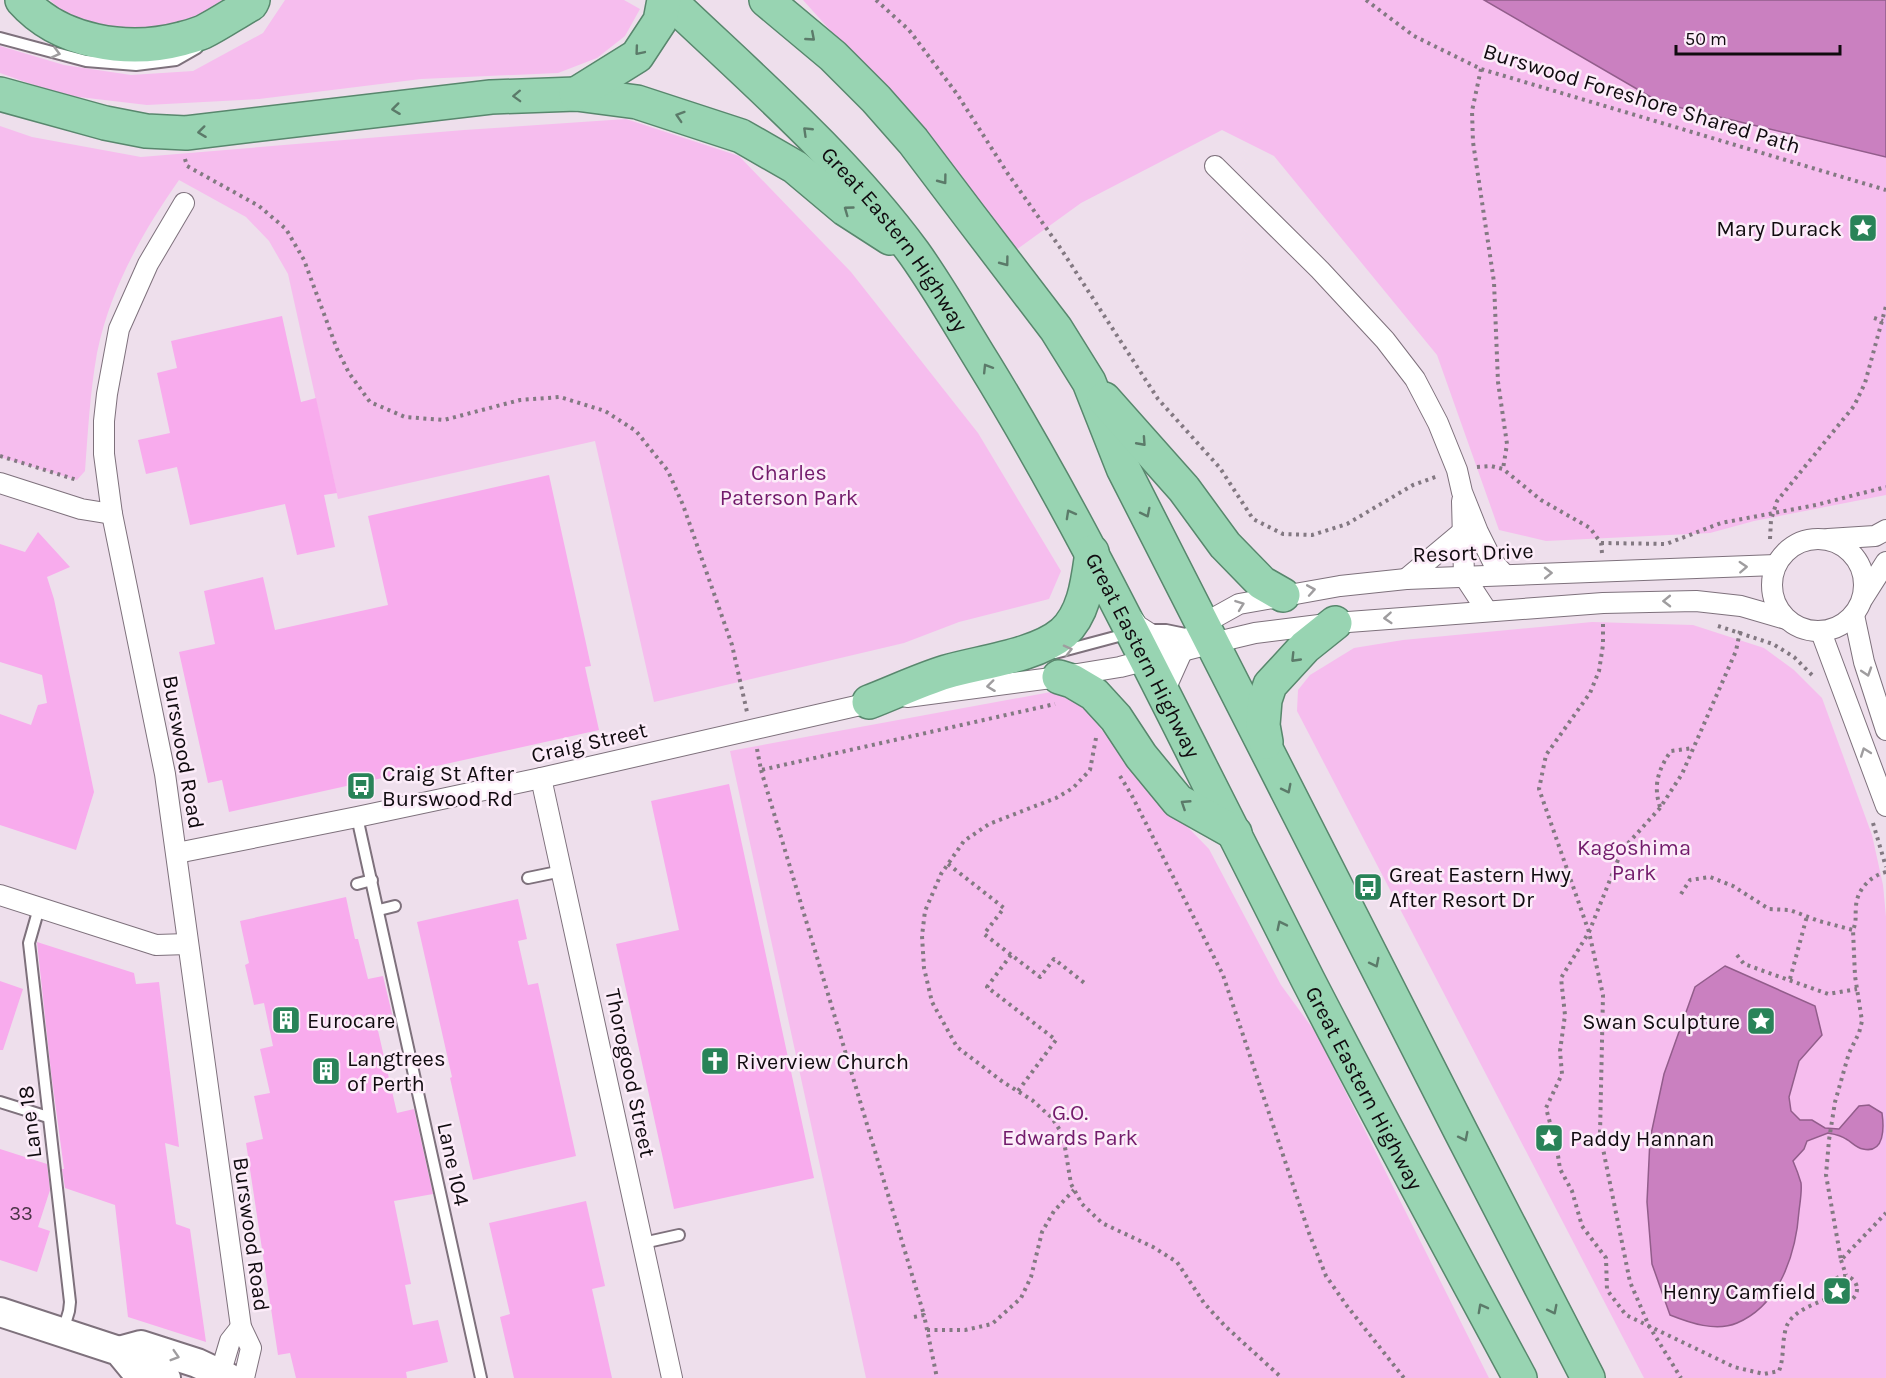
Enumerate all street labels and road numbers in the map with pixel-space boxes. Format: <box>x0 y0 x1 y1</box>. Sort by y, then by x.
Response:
street label: Burswood Foreshore Shared Path <box>1480 38 1803 160</box>
street label: Great Eastern Highway <box>815 142 973 337</box>
street label: Resort Drive <box>1412 538 1534 568</box>
street label: Great Eastern Highway <box>1079 549 1206 762</box>
street label: Burswood Road <box>157 673 209 831</box>
street label: Craig Street <box>529 717 650 769</box>
street label: Great Eastern Highway <box>1299 982 1428 1195</box>
street label: Thorogood Street <box>599 987 661 1160</box>
street label: Lane 18 <box>13 1084 47 1160</box>
street label: Lane 104 <box>431 1120 475 1208</box>
street label: Burswood Road <box>227 1155 275 1313</box>

